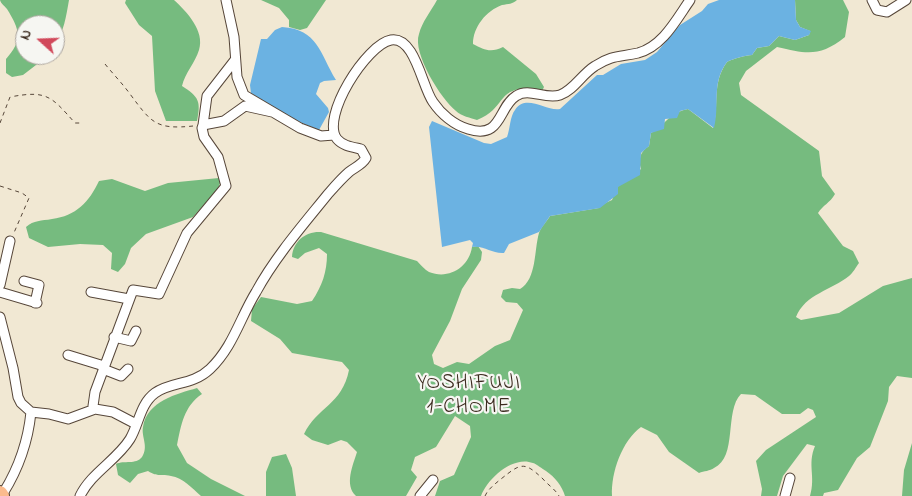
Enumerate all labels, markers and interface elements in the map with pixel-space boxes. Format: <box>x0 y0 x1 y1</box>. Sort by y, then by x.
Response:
north arrow <box>15 15 65 65</box>
text: N <box>15 27 38 43</box>
district label: YOSHIFUJI 1-CHOME <box>416 372 522 422</box>

